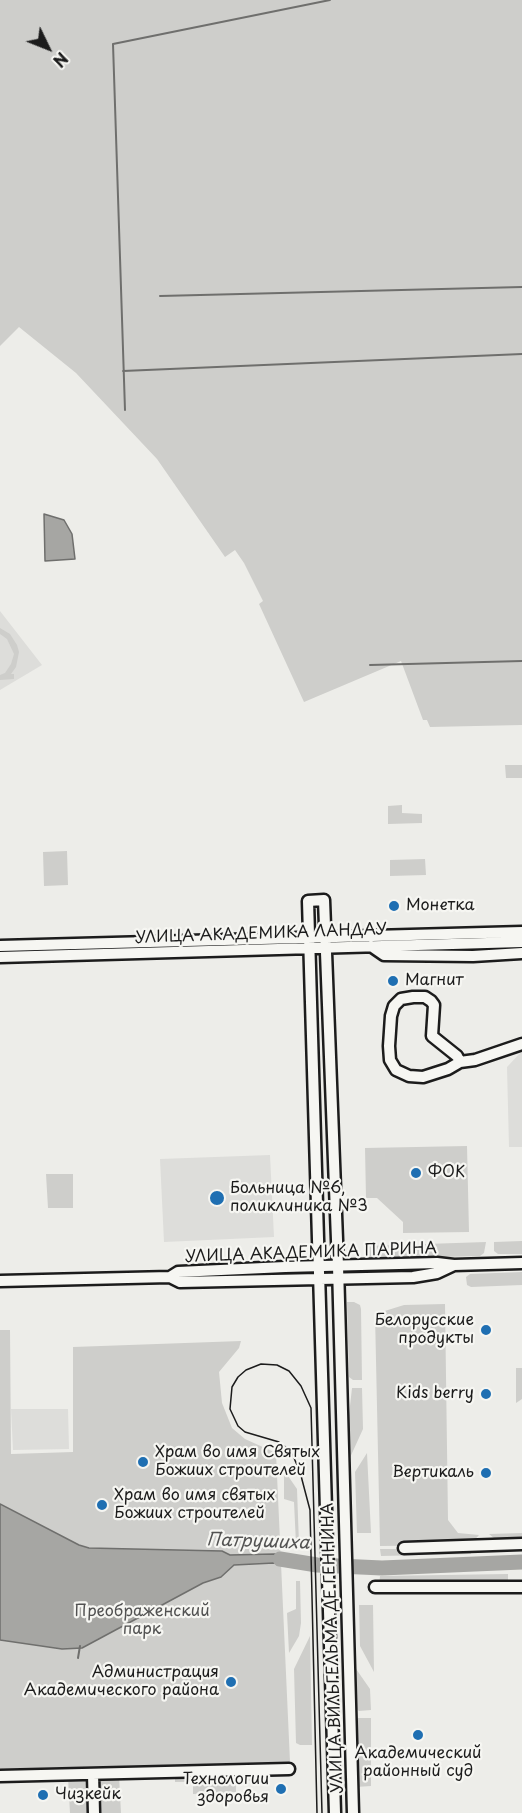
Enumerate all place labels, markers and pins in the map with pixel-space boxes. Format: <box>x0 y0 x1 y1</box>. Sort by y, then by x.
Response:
place label: Монетка <box>406 896 475 916</box>
marker: Монетка <box>387 899 401 913</box>
place label: Магнит <box>405 971 464 991</box>
marker: Магнит <box>386 974 400 988</box>
place label: ФОК <box>428 1163 465 1183</box>
marker: ФОК <box>409 1166 423 1180</box>
place label: Больница №6, поликлиника №3 <box>230 1179 368 1217</box>
marker: Больница №6, поликлиника №3 <box>208 1189 226 1207</box>
place label: Белорусские продукты <box>374 1311 474 1349</box>
marker: Белорусские продукты <box>479 1323 493 1337</box>
place label: Kids berry <box>396 1384 474 1404</box>
marker: Kids berry <box>479 1387 493 1401</box>
place label: Храм во имя Святых Божиих строителей <box>155 1443 320 1481</box>
marker: Храм во имя Святых Божиих строителей <box>136 1455 150 1469</box>
place label: Вертикаль <box>392 1463 474 1483</box>
marker: Вертикаль <box>479 1466 493 1480</box>
place label: Храм во имя святых Божиих строителей <box>114 1486 275 1524</box>
marker: Храм во имя святых Божиих строителей <box>95 1498 109 1512</box>
place label: Администрация Академического района <box>24 1663 219 1701</box>
marker: Администрация Академического района <box>224 1675 238 1689</box>
marker: Академический районный суд <box>411 1728 425 1742</box>
place label: Академический районный суд <box>355 1744 481 1782</box>
place label: Технологии здоровья <box>183 1770 269 1808</box>
marker: Технологии здоровья <box>274 1782 288 1796</box>
place label: Чизкейк <box>55 1785 121 1805</box>
marker: Чизкейк <box>36 1788 50 1802</box>

